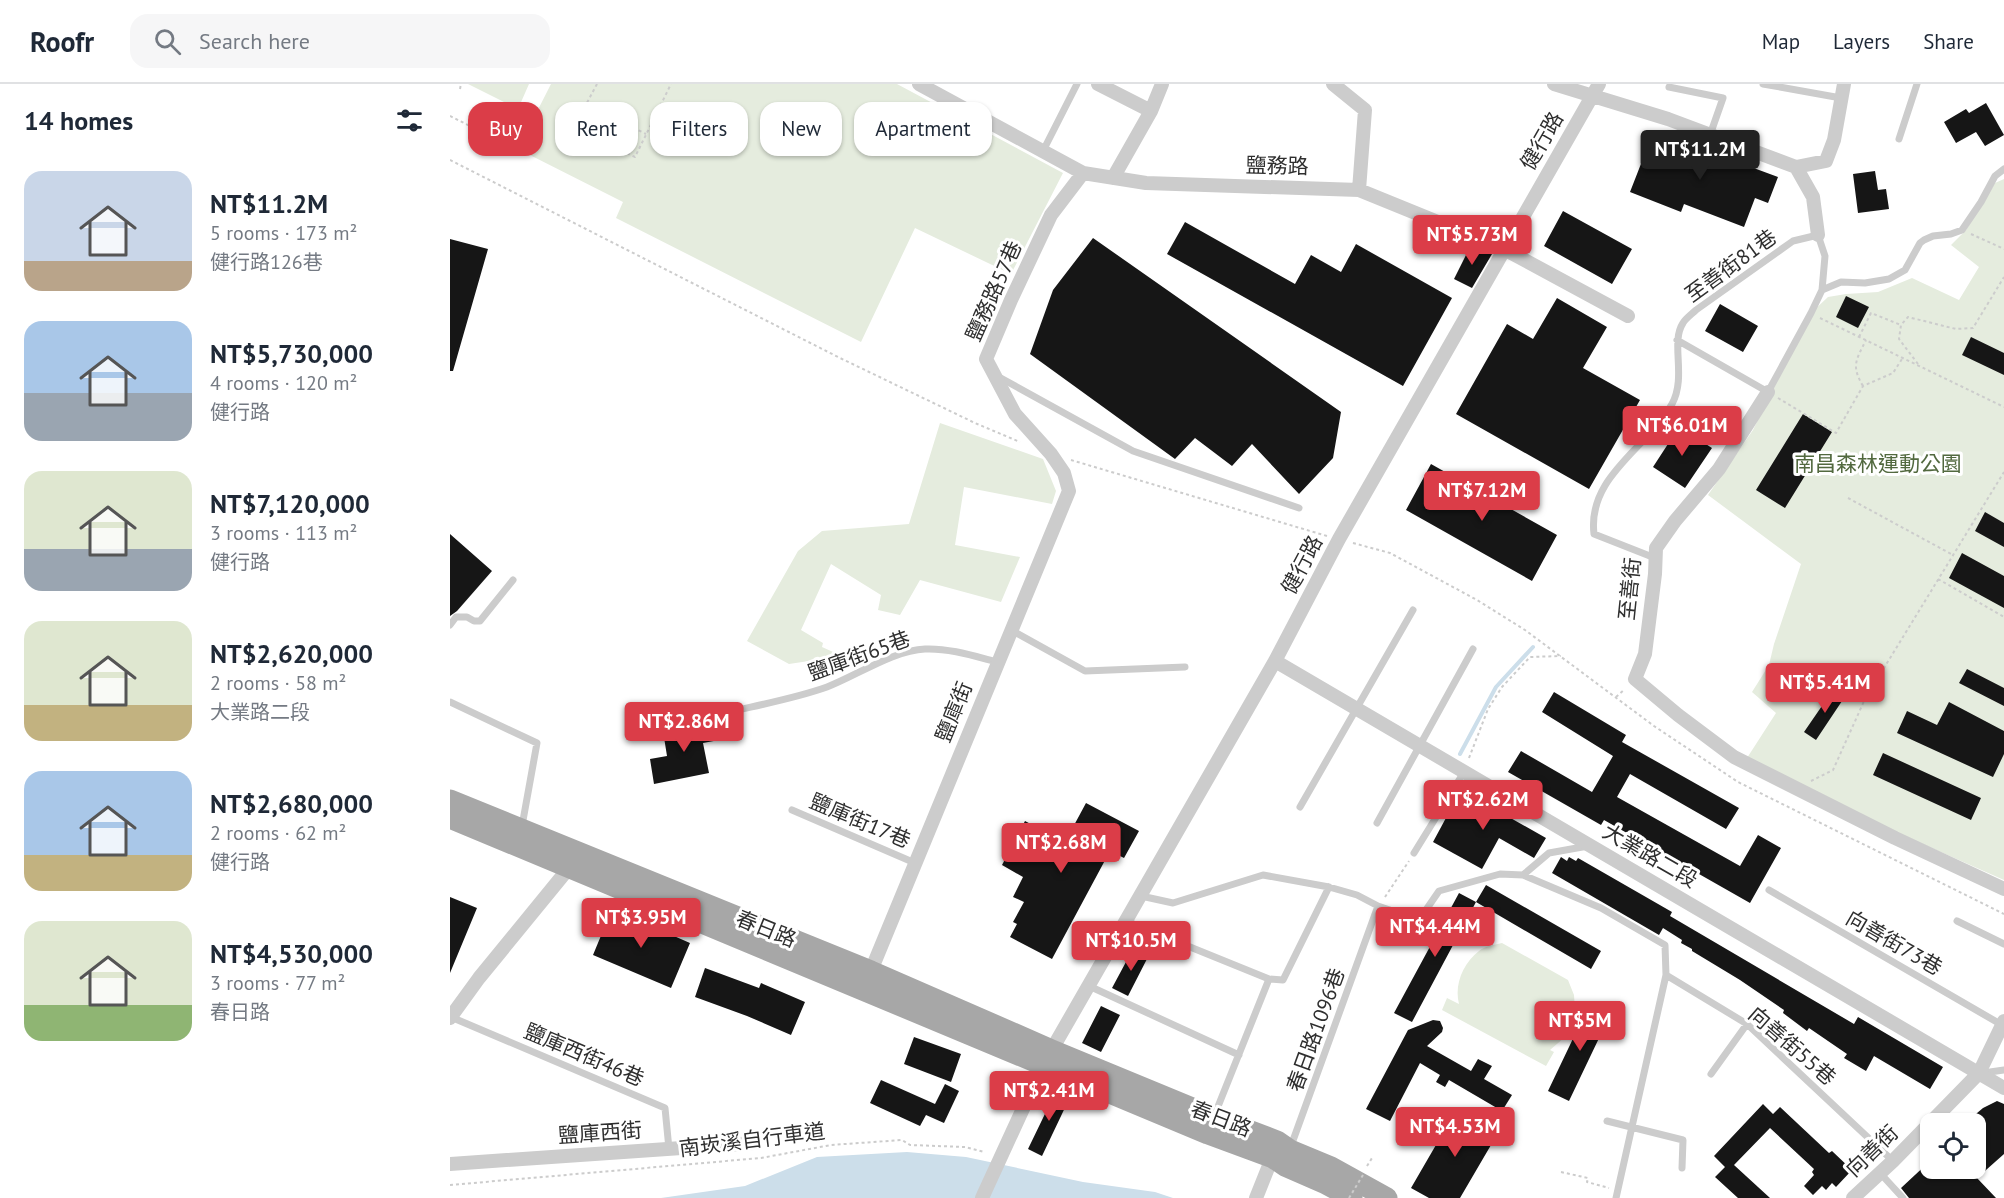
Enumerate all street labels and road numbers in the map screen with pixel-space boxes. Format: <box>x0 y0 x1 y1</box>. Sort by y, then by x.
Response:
street label: 健行路 <box>1514 107 1569 175</box>
street label: 鹽務路 <box>1245 151 1309 180</box>
street label: 至善街81巷 <box>1680 223 1782 308</box>
street label: 鹽務路57巷 <box>959 236 1028 345</box>
street label: 健行路 <box>1275 531 1328 599</box>
street label: 至善街 <box>1613 556 1646 622</box>
street label: 鹽庫街65巷 <box>804 625 914 686</box>
street label: 鹽庫街 <box>929 678 978 746</box>
street label: 鹽庫街17巷 <box>806 787 915 854</box>
street label: 大業路二段 <box>1598 818 1702 894</box>
street label: 春日路 <box>732 904 800 953</box>
street label: 向善街73巷 <box>1841 904 1947 981</box>
street label: 春日路1096巷 <box>1281 964 1350 1095</box>
street label: 向善街55巷 <box>1743 1000 1842 1091</box>
street label: 鹽庫西街46巷 <box>520 1017 648 1092</box>
street label: 春日路 <box>1187 1095 1255 1142</box>
street label: 鹽庫西街 <box>557 1116 643 1149</box>
street label: 南崁溪自行車道 <box>677 1117 827 1162</box>
street label: 向善街 <box>1840 1119 1904 1182</box>

